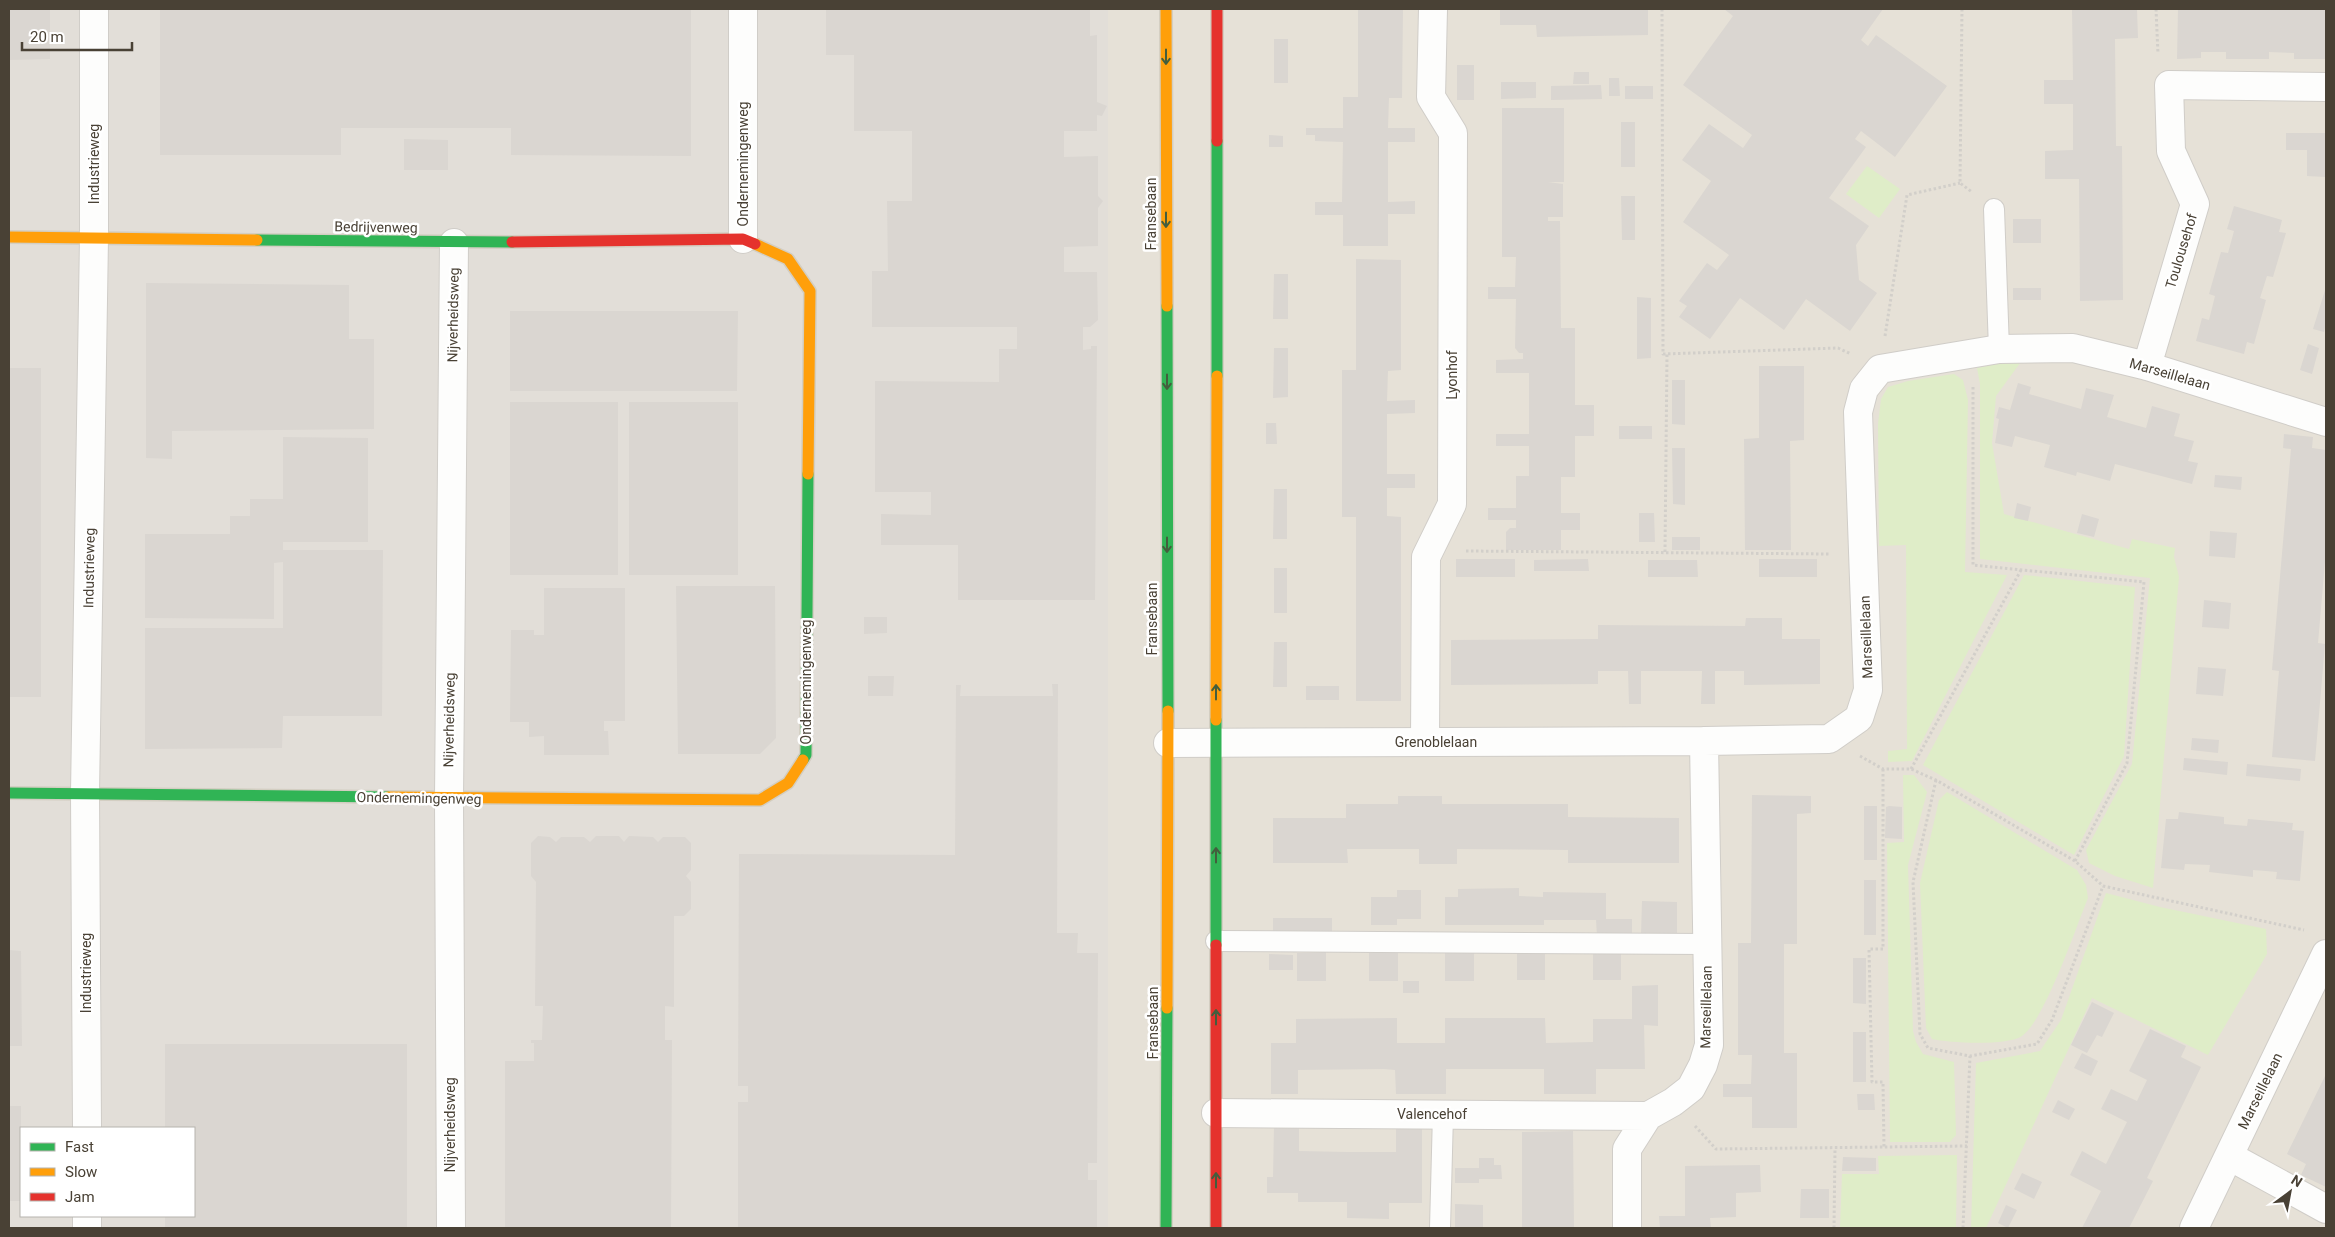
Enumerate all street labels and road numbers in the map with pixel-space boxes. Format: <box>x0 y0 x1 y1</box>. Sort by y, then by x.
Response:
street label: Ondernemingenweg <box>735 102 751 226</box>
street label: Industrieweg <box>86 124 102 204</box>
street label: Fransebaan <box>1143 178 1159 250</box>
street label: Toulousehof <box>2162 211 2200 290</box>
street label: Bedrijvenweg <box>334 218 418 236</box>
street label: Nijverheidsweg <box>444 267 462 363</box>
street label: Lyonhof <box>1444 350 1460 400</box>
street label: Marseillelaan <box>2128 355 2212 393</box>
street label: Industrieweg <box>80 528 98 608</box>
street label: Fransebaan <box>1144 583 1160 655</box>
street label: Marseillelaan <box>1857 595 1875 679</box>
street label: Ondernemingenweg <box>798 620 814 744</box>
street label: Nijverheidsweg <box>440 672 458 768</box>
street label: Grenoblelaan <box>1395 734 1477 750</box>
street label: Ondernemingenweg <box>356 789 482 807</box>
street label: Industrieweg <box>78 933 94 1013</box>
street label: Marseillelaan <box>1697 965 1715 1049</box>
street label: Fransebaan <box>1145 987 1161 1059</box>
street label: Marseillelaan <box>2235 1050 2285 1132</box>
street label: Nijverheidsweg <box>442 1077 458 1173</box>
street label: Valencehof <box>1397 1106 1467 1122</box>

